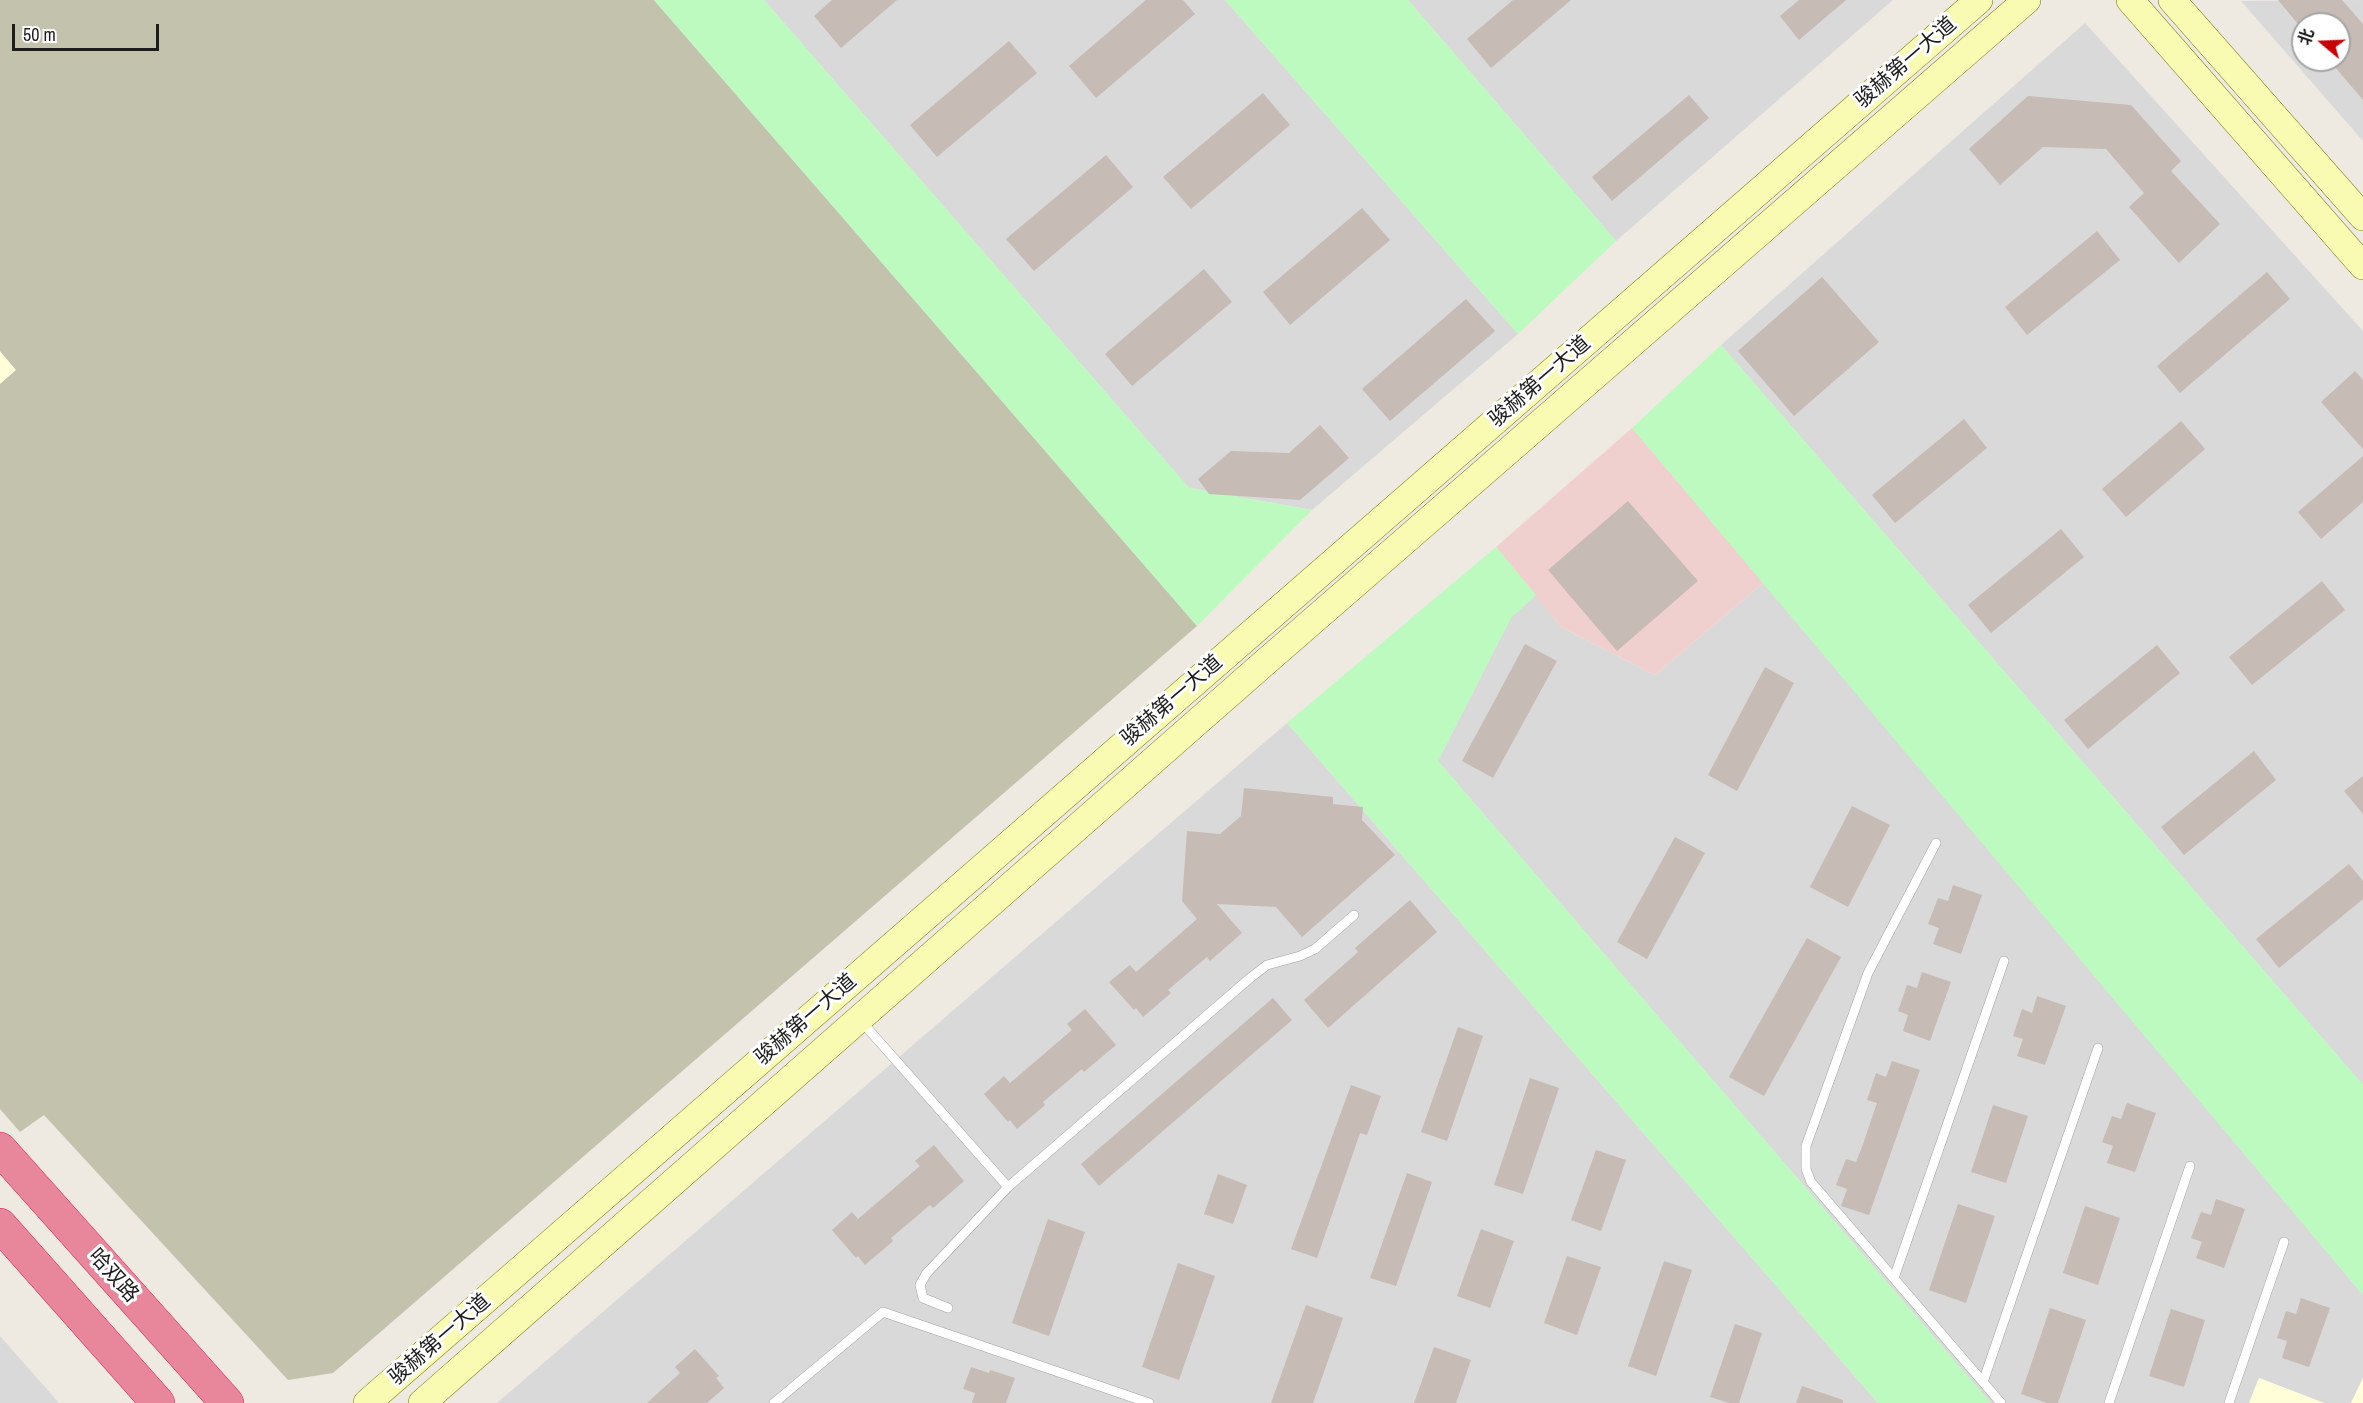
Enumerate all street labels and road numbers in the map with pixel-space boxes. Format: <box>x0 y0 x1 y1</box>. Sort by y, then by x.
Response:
street label: 骏赫第一大道 <box>1850 12 1962 114</box>
street label: 骏赫第一大道 <box>1484 331 1596 433</box>
street label: 骏赫第一大道 <box>1116 650 1228 752</box>
street label: 骏赫第一大道 <box>750 969 862 1071</box>
street label: 哈双路 <box>83 1244 143 1308</box>
street label: 骏赫第一大道 <box>384 1289 496 1391</box>

